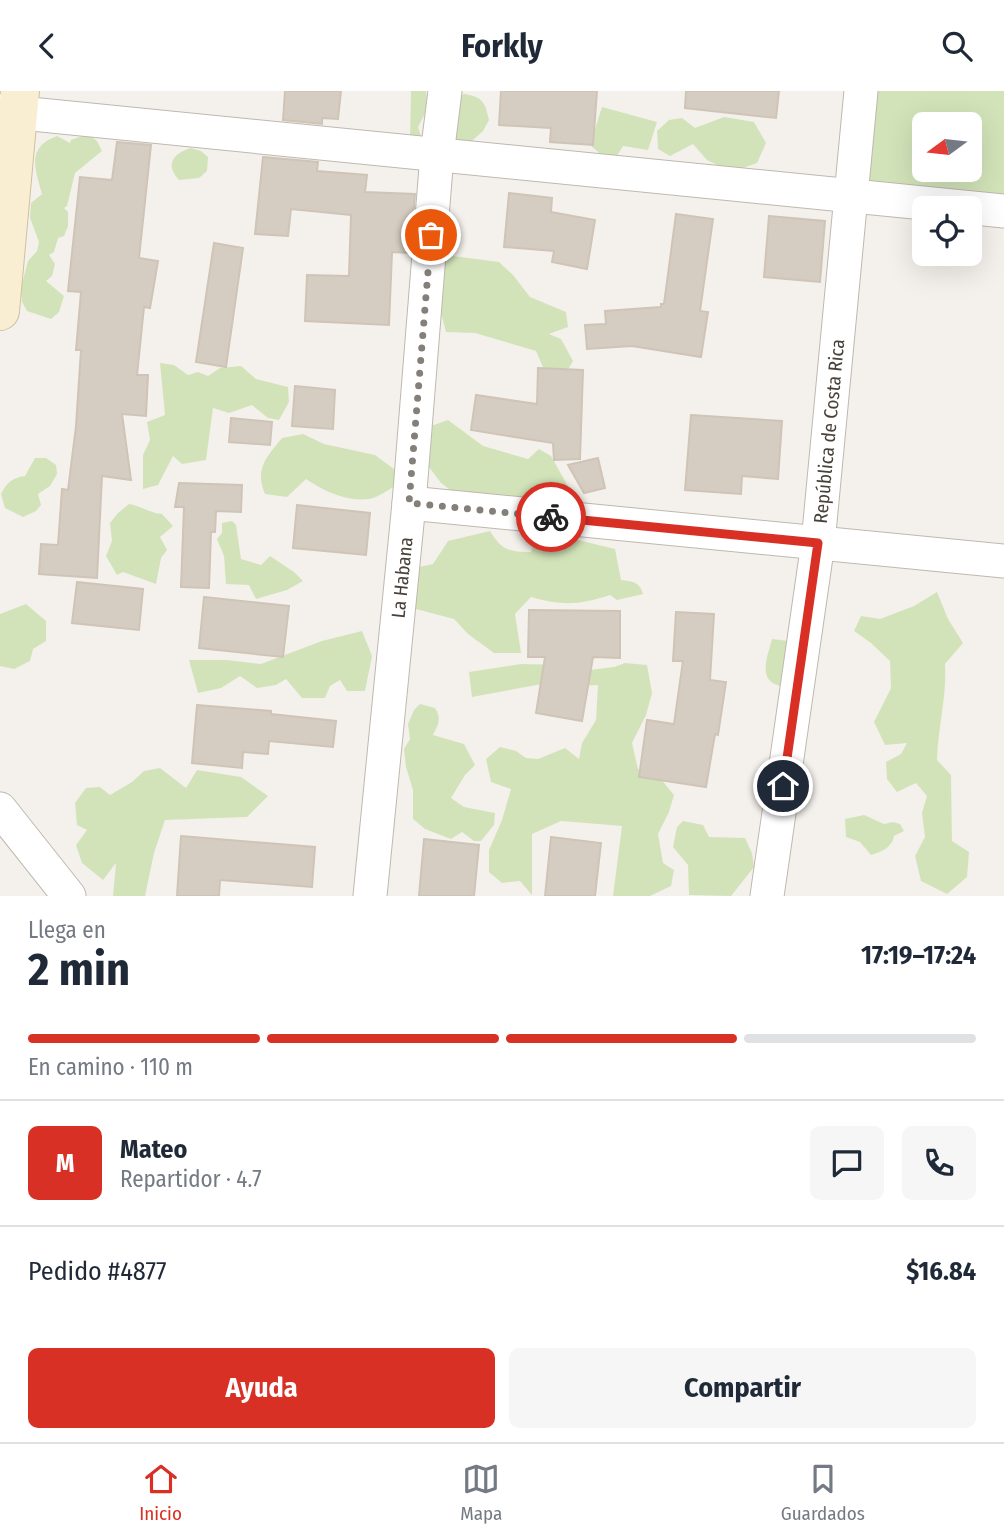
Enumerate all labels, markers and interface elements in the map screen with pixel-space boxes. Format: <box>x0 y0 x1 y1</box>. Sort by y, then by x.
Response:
icon: back <box>28 27 66 65</box>
text: Forkly <box>461 27 543 65</box>
icon: search <box>938 27 976 65</box>
north arrow <box>912 112 982 182</box>
map controls <box>912 112 982 266</box>
button: locate <box>912 196 982 266</box>
pin <box>401 205 461 265</box>
icon: bag <box>412 216 450 254</box>
street label: República de Costa Rica <box>808 338 849 524</box>
courier <box>516 482 586 552</box>
icon: bike <box>532 498 570 536</box>
street label: La Habana <box>386 536 417 619</box>
pin <box>753 756 813 816</box>
icon: home <box>764 767 802 805</box>
text: Llega en <box>28 916 106 944</box>
text: 17:19–17:24 <box>861 940 976 971</box>
text: 2 min <box>28 942 130 997</box>
text: En camino · 110 m <box>28 1053 193 1081</box>
button: chat <box>810 1126 884 1200</box>
button: phone <box>902 1126 976 1200</box>
text: Mateo <box>120 1134 187 1165</box>
text: M <box>56 1148 74 1179</box>
text: Repartidor · 4.7 <box>120 1165 262 1193</box>
text: Pedido #4877 <box>28 1256 167 1287</box>
text: $16.84 <box>906 1256 976 1287</box>
button: Ayuda <box>28 1348 495 1428</box>
button: Compartir <box>509 1348 976 1428</box>
tab: Inicio <box>139 1460 182 1525</box>
tab: Mapa <box>460 1460 502 1525</box>
tab: Guardados <box>781 1460 865 1525</box>

